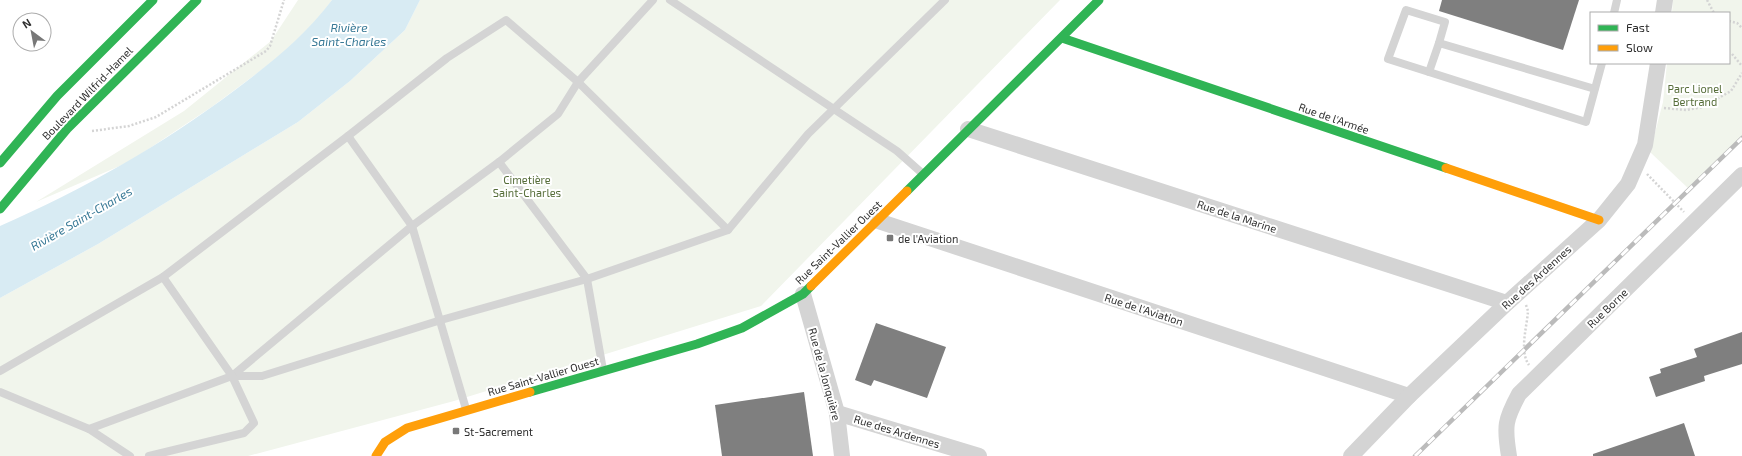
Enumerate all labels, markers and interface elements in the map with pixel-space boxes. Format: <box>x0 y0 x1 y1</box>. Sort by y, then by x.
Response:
north arrow <box>12 12 52 52</box>
legend <box>1590 12 1730 64</box>
text: N <box>20 15 33 31</box>
water label: Rivière Saint-Charles <box>312 20 386 48</box>
text: Fast <box>1626 20 1650 34</box>
text: Slow <box>1626 40 1653 54</box>
street label: Boulevard Wilfrid-Hamel <box>39 43 135 142</box>
park label: Parc Lionel Bertrand <box>1668 82 1723 108</box>
street label: Rue de l'Armée <box>1297 100 1371 136</box>
park label: Cimetière Saint-Charles <box>493 173 562 199</box>
water label: Rivière Saint-Charles <box>28 183 134 253</box>
street label: Rue Saint-Vallier Ouest <box>792 197 884 287</box>
street label: Rue de la Marine <box>1196 197 1279 235</box>
place label: de l'Aviation <box>898 232 958 245</box>
marker: de l'Aviation <box>885 233 895 243</box>
street label: Rue des Ardennes <box>1499 242 1574 312</box>
street label: Rue Borne <box>1584 285 1630 330</box>
street label: Rue de l'Aviation <box>1103 290 1185 328</box>
street label: Rue de la Jonquière <box>806 326 844 422</box>
street label: Rue Saint-Vallier Ouest <box>486 354 600 398</box>
street label: Rue des Ardennes <box>853 412 942 450</box>
place label: St-Sacrement <box>464 425 533 438</box>
marker: St-Sacrement <box>451 426 461 436</box>

